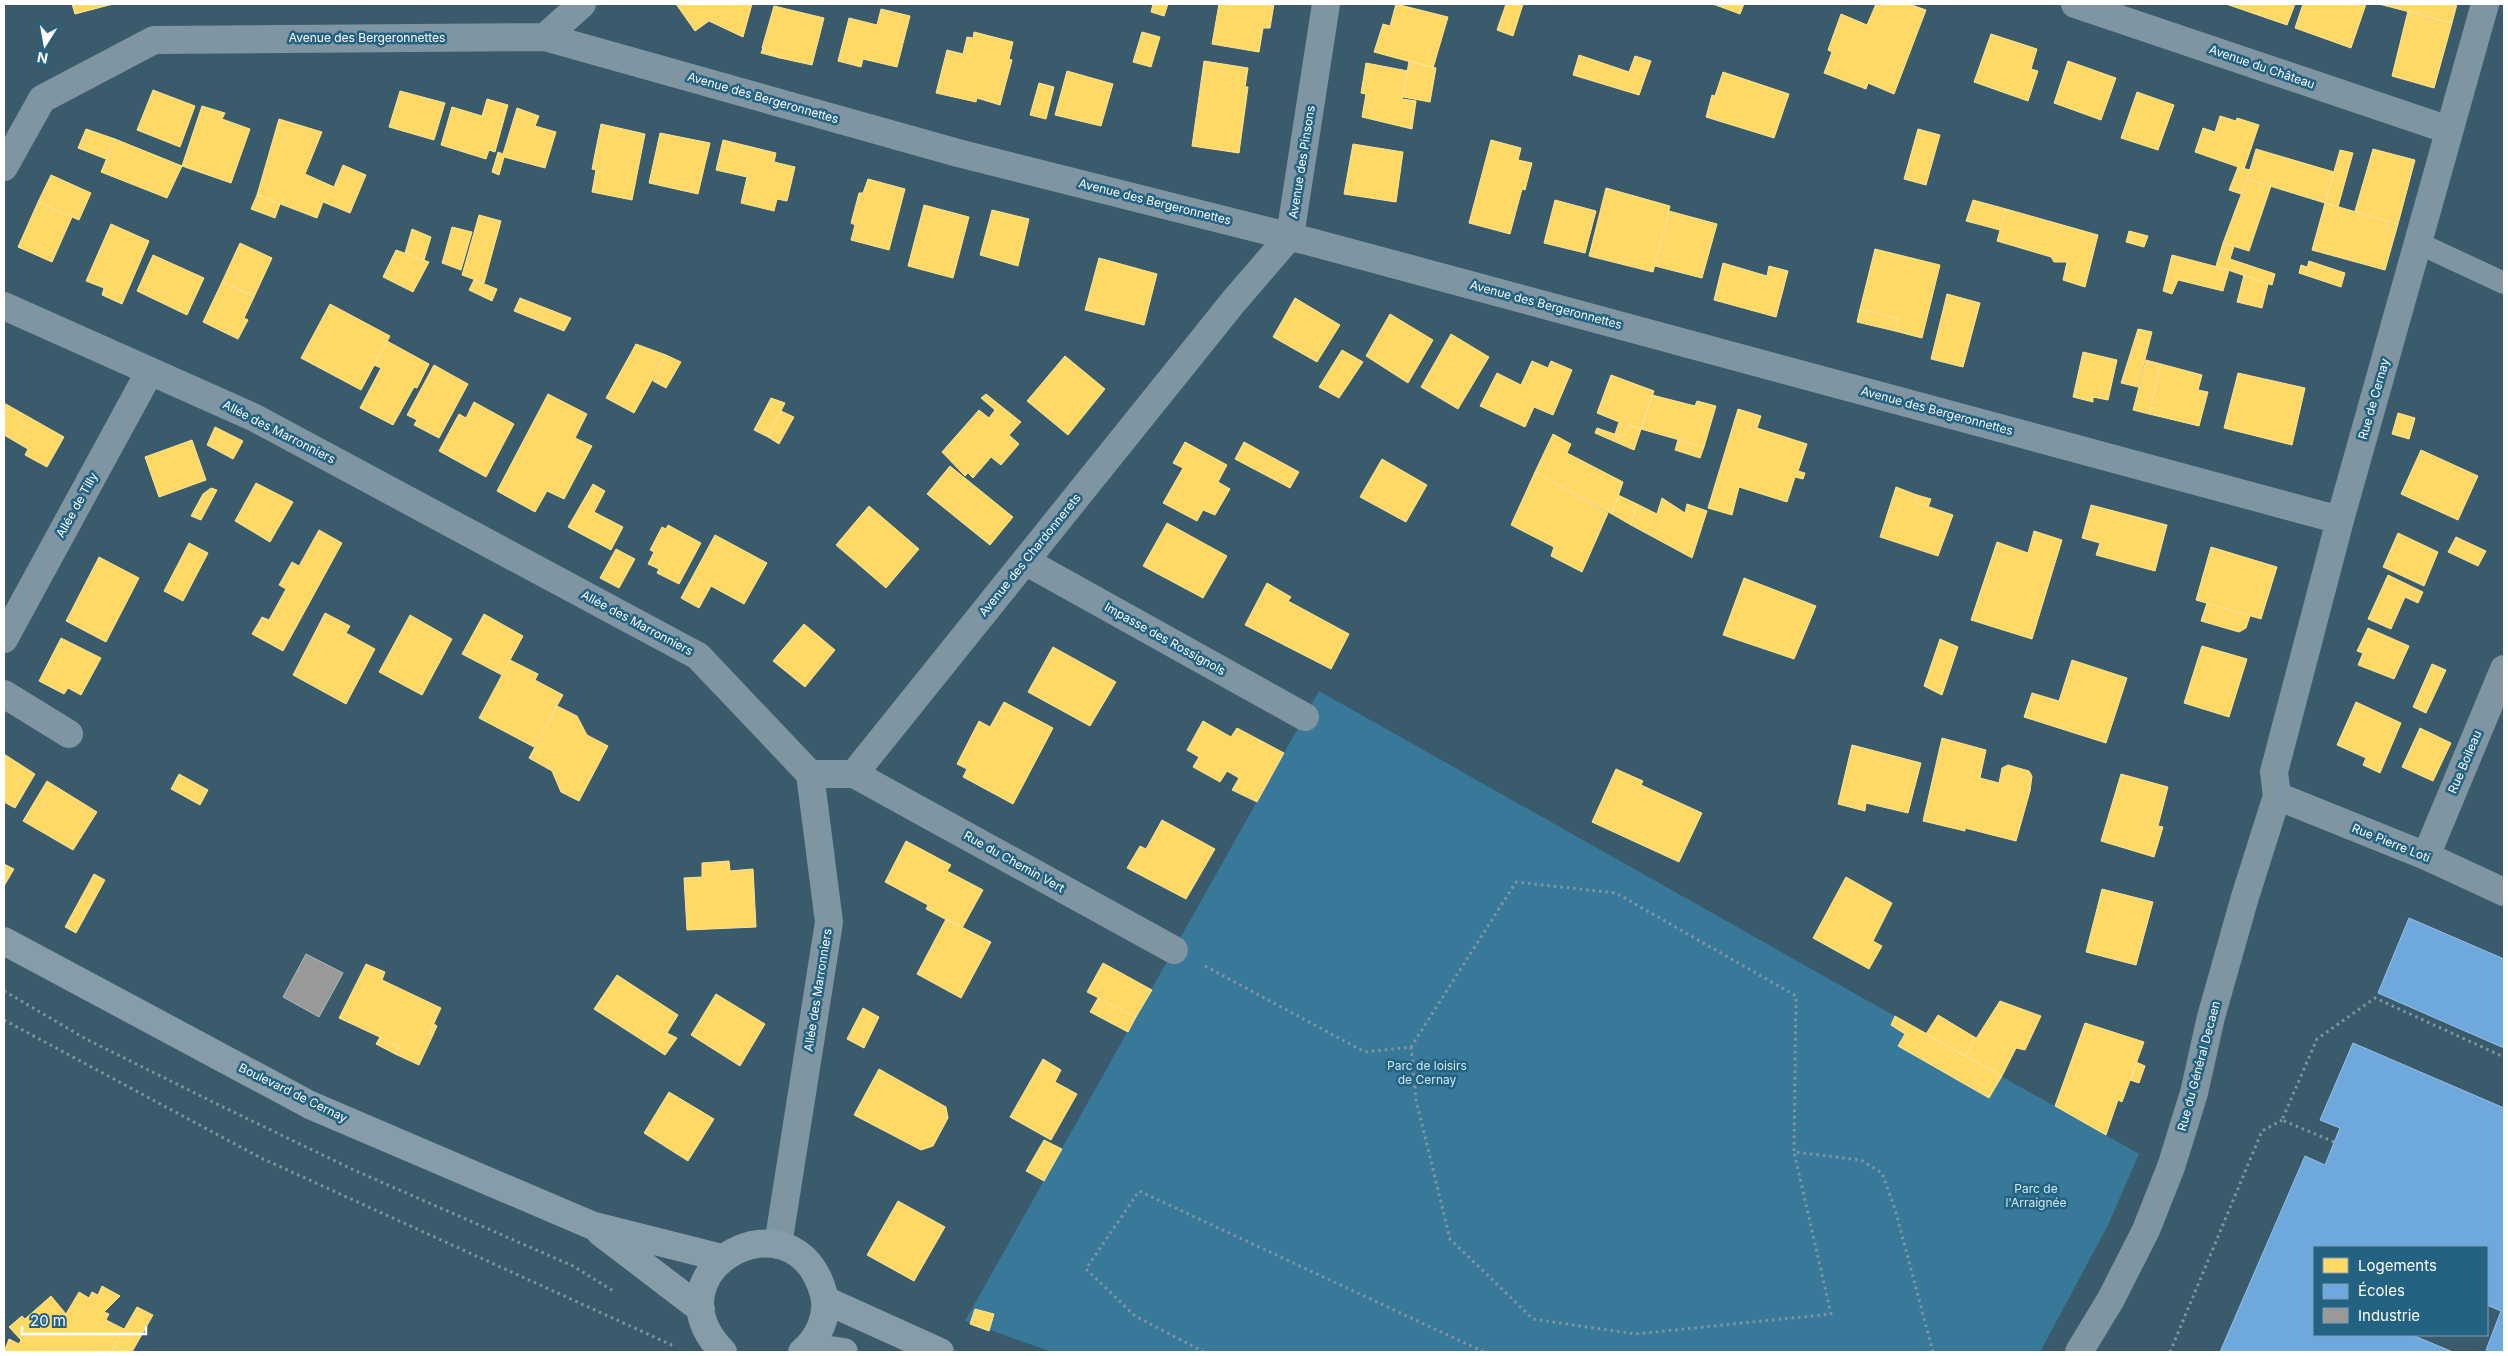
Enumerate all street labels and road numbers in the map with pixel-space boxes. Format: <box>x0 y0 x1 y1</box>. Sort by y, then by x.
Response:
street label: Avenue des Bergeronnettes <box>289 30 445 45</box>
street label: Avenue du Château <box>2207 41 2317 92</box>
street label: Avenue des Bergeronnettes <box>686 69 840 126</box>
street label: Avenue des Pinsons <box>1285 104 1318 219</box>
street label: Avenue des Bergeronnettes <box>1077 175 1233 228</box>
street label: Avenue des Bergeronnettes <box>1469 277 1624 332</box>
street label: Rue de Cernay <box>2355 356 2392 441</box>
street label: Avenue des Bergeronnettes <box>1860 383 2015 438</box>
street label: Allée des Marronniers <box>220 397 338 466</box>
street label: Allée de Tilly <box>52 469 101 540</box>
street label: Avenue des Chardonnerets <box>975 490 1084 619</box>
street label: Allée des Marronniers <box>579 587 696 658</box>
street label: Impasse des Rossignols <box>1102 599 1228 678</box>
street label: Rue Boileau <box>2445 728 2485 796</box>
street label: Rue Pierre Loti <box>2350 820 2433 865</box>
street label: Rue du Chemin Vert <box>961 828 1067 896</box>
street label: Allée des Marronniers <box>800 927 835 1052</box>
street label: Rue du Général Decaen <box>2174 999 2223 1133</box>
street label: Boulevard de Cernay <box>237 1060 350 1125</box>

